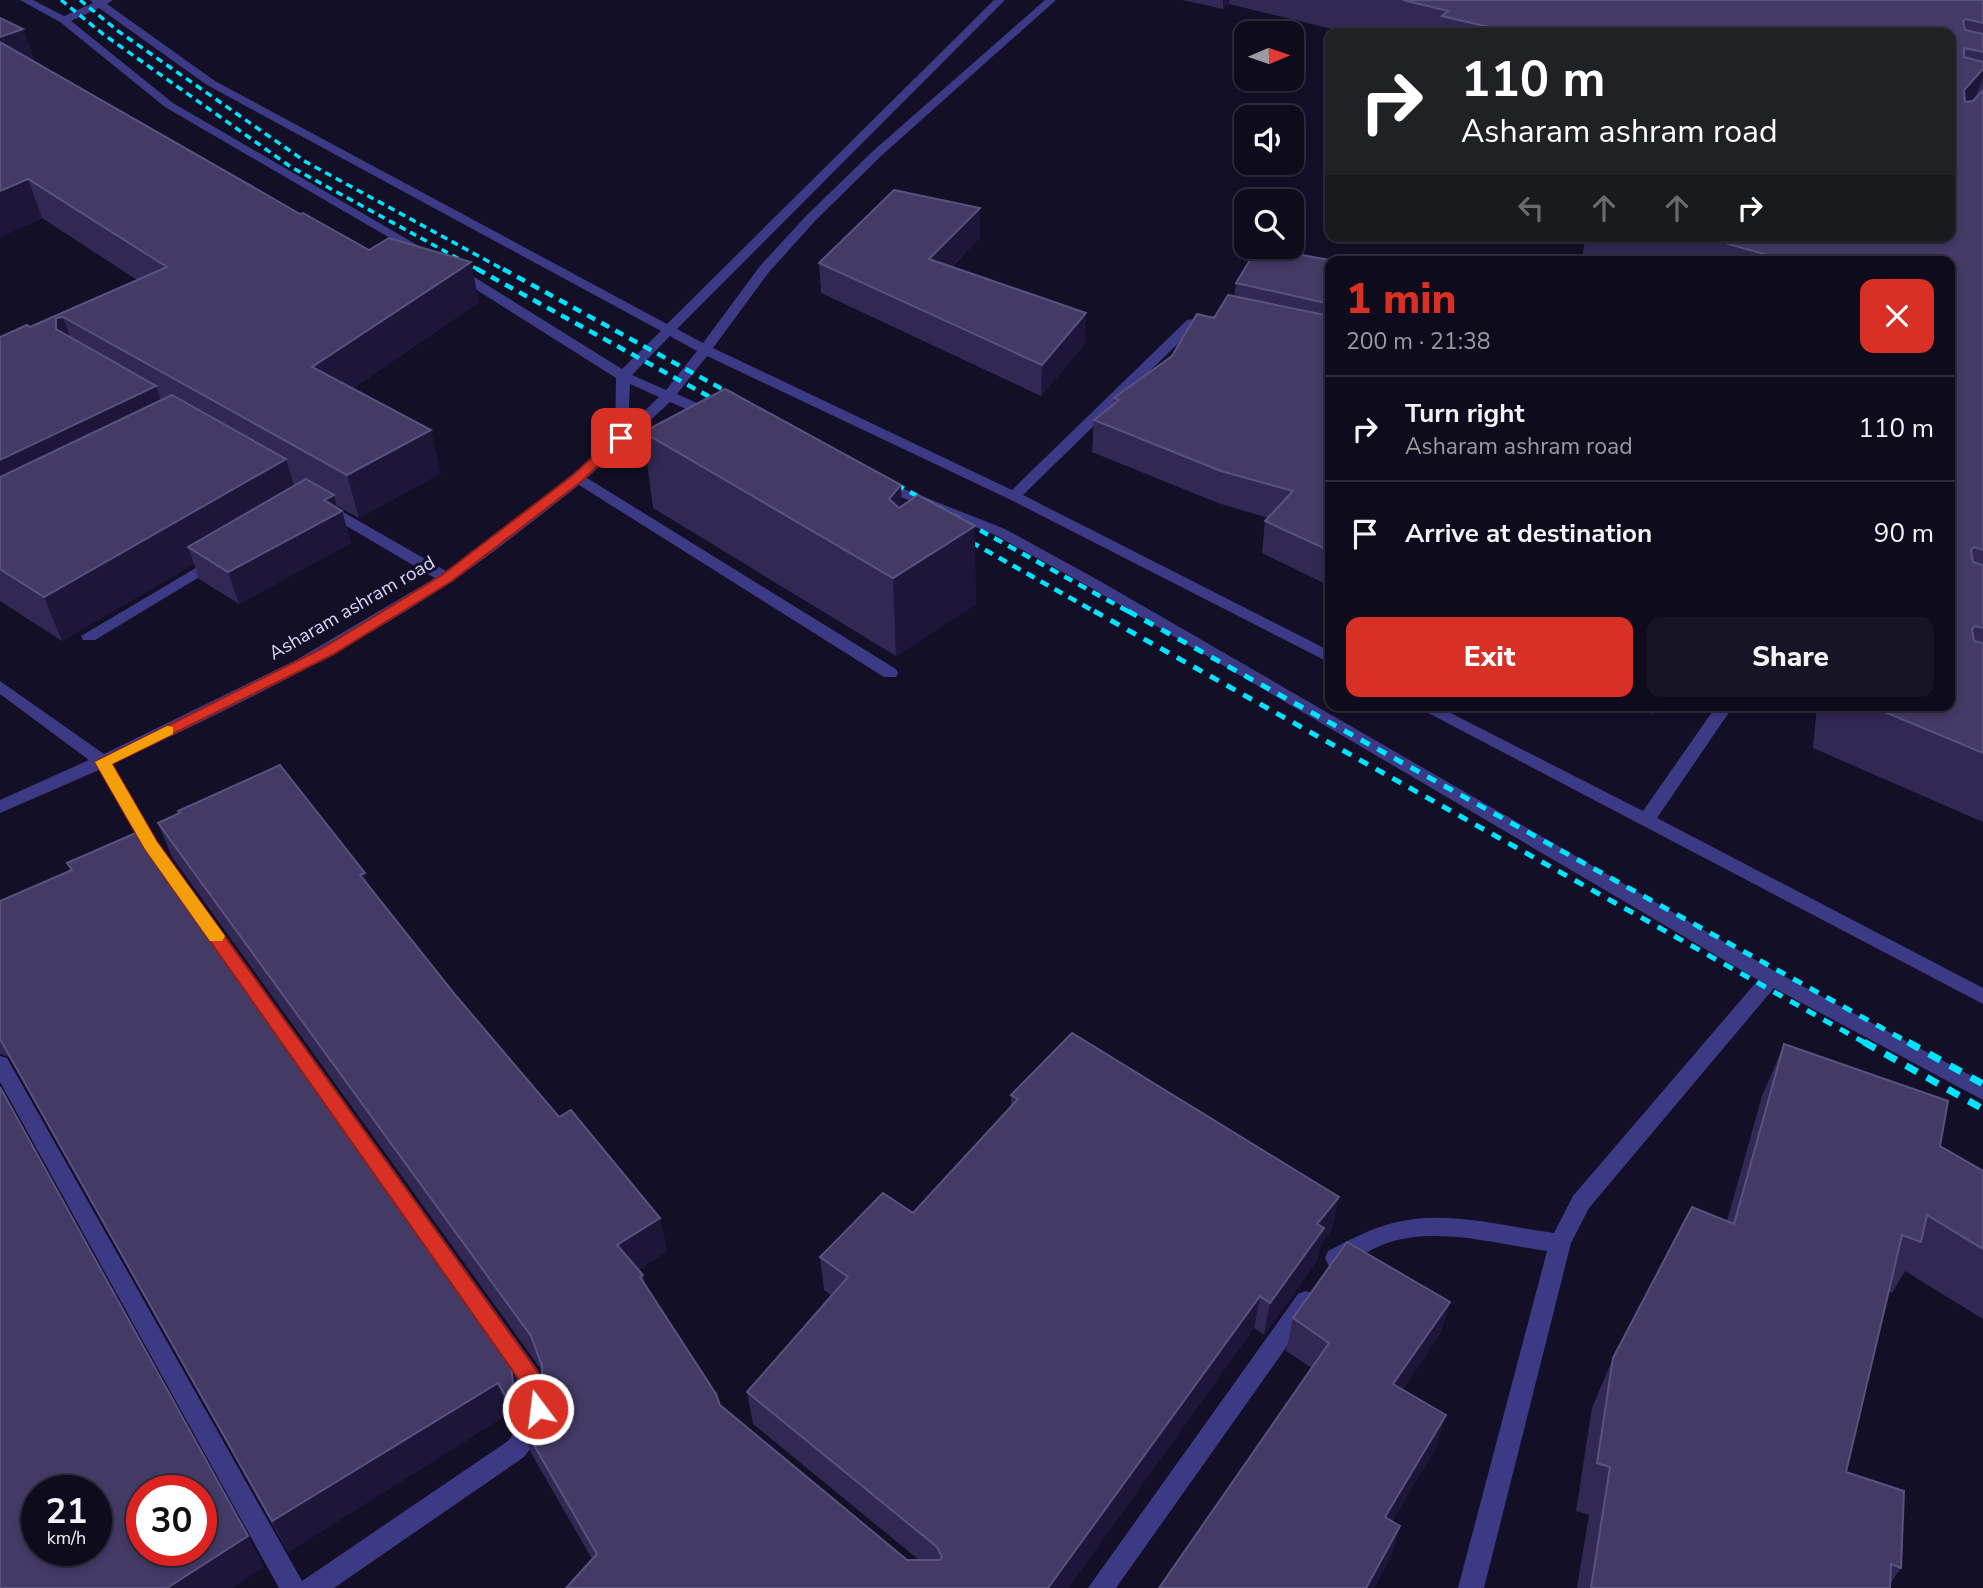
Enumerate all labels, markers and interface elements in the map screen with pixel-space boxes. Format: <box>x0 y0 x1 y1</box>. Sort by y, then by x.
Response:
north arrow <box>1234 21 1304 91</box>
map controls <box>1234 21 1304 259</box>
text: 110 m <box>1461 46 1605 113</box>
icon: right <box>1346 56 1437 147</box>
button: sound <box>1234 105 1304 175</box>
text: Asharam ashram road <box>1461 110 1778 153</box>
button: search <box>1234 189 1304 259</box>
icon: left <box>1512 189 1550 227</box>
icon: ahead <box>1585 189 1623 227</box>
icon: ahead <box>1658 189 1696 227</box>
icon: right <box>1731 189 1769 227</box>
text: 1 min <box>1346 271 1456 328</box>
button: close <box>1860 279 1934 353</box>
text: 200 m · 21:38 <box>1346 326 1491 357</box>
text: Turn right <box>1405 396 1524 431</box>
pin <box>591 408 651 468</box>
icon: right <box>1346 410 1384 448</box>
text: 110 m <box>1858 411 1934 446</box>
icon: arrive <box>602 419 640 457</box>
text: Asharam ashram road <box>1405 431 1633 462</box>
icon: arrive <box>1346 515 1384 553</box>
text: Arrive at destination <box>1405 516 1652 551</box>
text: 90 m <box>1874 516 1934 551</box>
street label: Asharam ashram road <box>264 550 440 666</box>
button: Exit <box>1346 617 1633 697</box>
button: Share <box>1647 617 1934 697</box>
position arrow <box>501 1372 575 1446</box>
speed limit sign: 30 <box>126 1475 217 1566</box>
text: 21 <box>45 1488 88 1535</box>
text: km/h <box>47 1526 86 1550</box>

